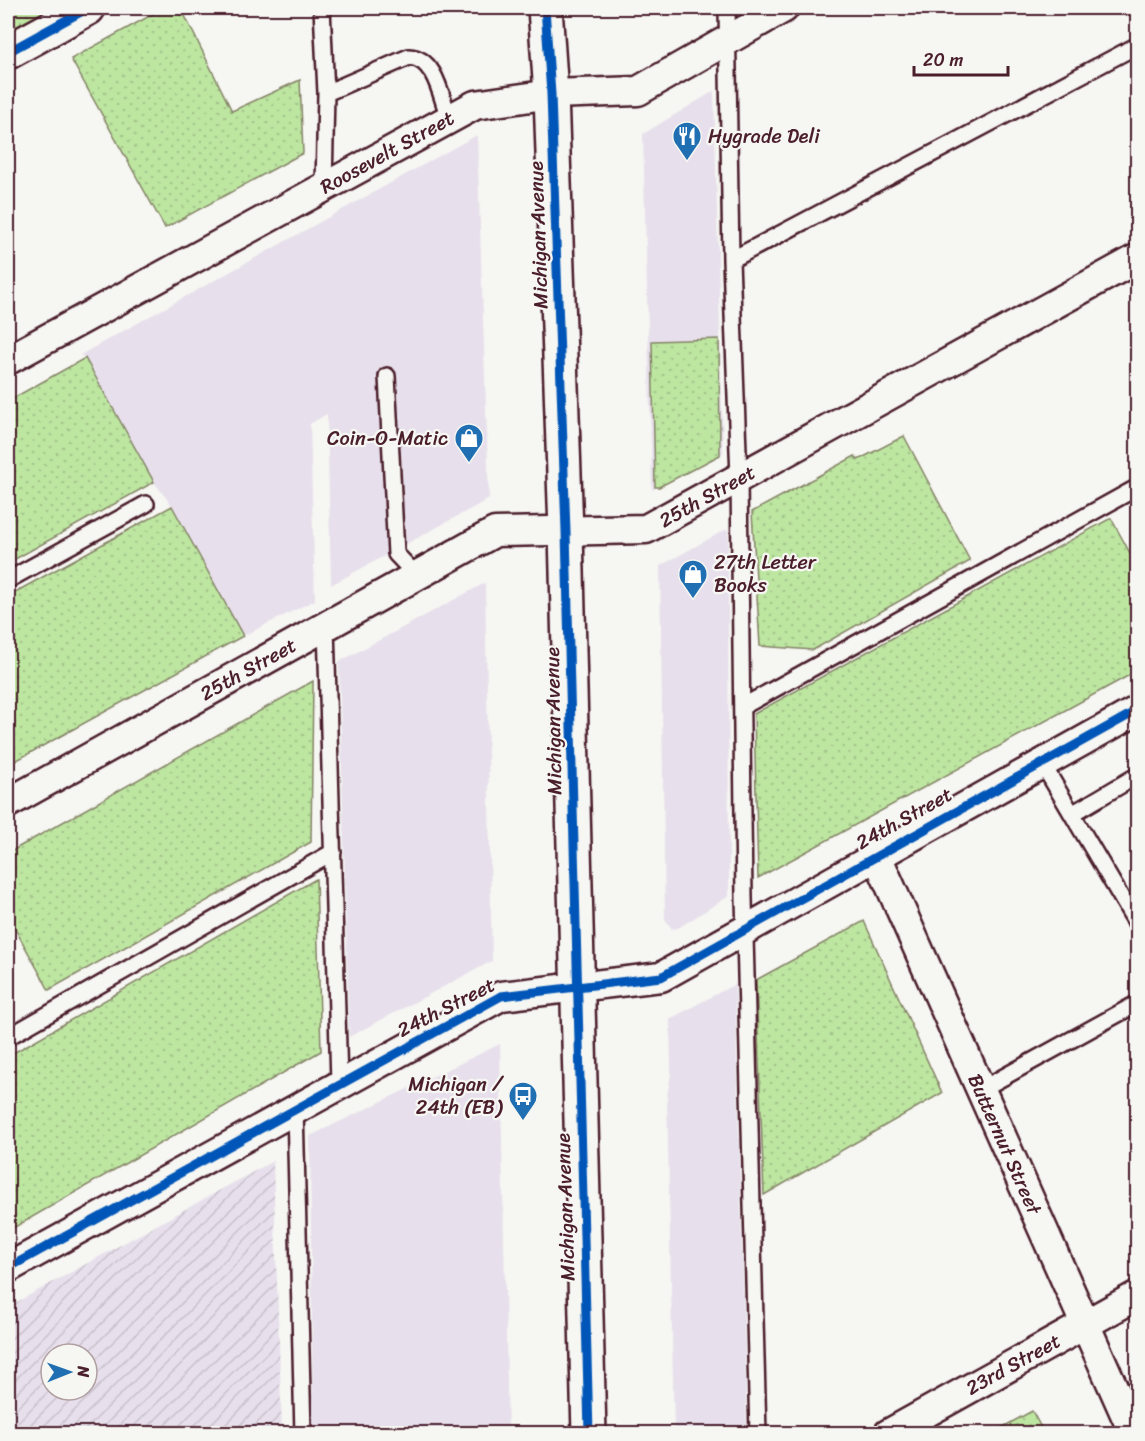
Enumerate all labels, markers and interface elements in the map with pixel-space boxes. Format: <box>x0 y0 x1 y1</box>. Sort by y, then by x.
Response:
scale bar <box>914 39 1008 77</box>
text: 20 m <box>923 44 963 76</box>
street label: Roosevelt Street <box>313 101 461 204</box>
place label: Hygrade Deli <box>708 119 821 154</box>
restaurant icon: Hygrade Deli <box>671 120 703 162</box>
street label: Michigan Avenue <box>518 160 559 309</box>
place label: Coin-O-Matic <box>327 421 448 456</box>
shop icon: Coin-O-Matic <box>453 422 485 464</box>
street label: 25th Street <box>652 455 762 538</box>
place label: 27th Letter Books <box>714 545 817 603</box>
shop icon: 27th Letter Books <box>677 558 709 600</box>
street label: 25th Street <box>193 628 303 711</box>
street label: Michigan Avenue <box>535 646 572 795</box>
street label: 24th Street <box>849 777 960 860</box>
street label: 24th Street <box>391 968 502 1047</box>
place label: Michigan / 24th (EB) <box>408 1067 504 1125</box>
street label: Butternut Street <box>958 1068 1052 1221</box>
bus stop icon: Michigan / 24th (EB) <box>507 1080 539 1122</box>
street label: Michigan Avenue <box>545 1132 586 1281</box>
street label: 23rd Street <box>959 1324 1068 1405</box>
north arrow <box>39 1342 99 1402</box>
text: N <box>69 1365 98 1378</box>

